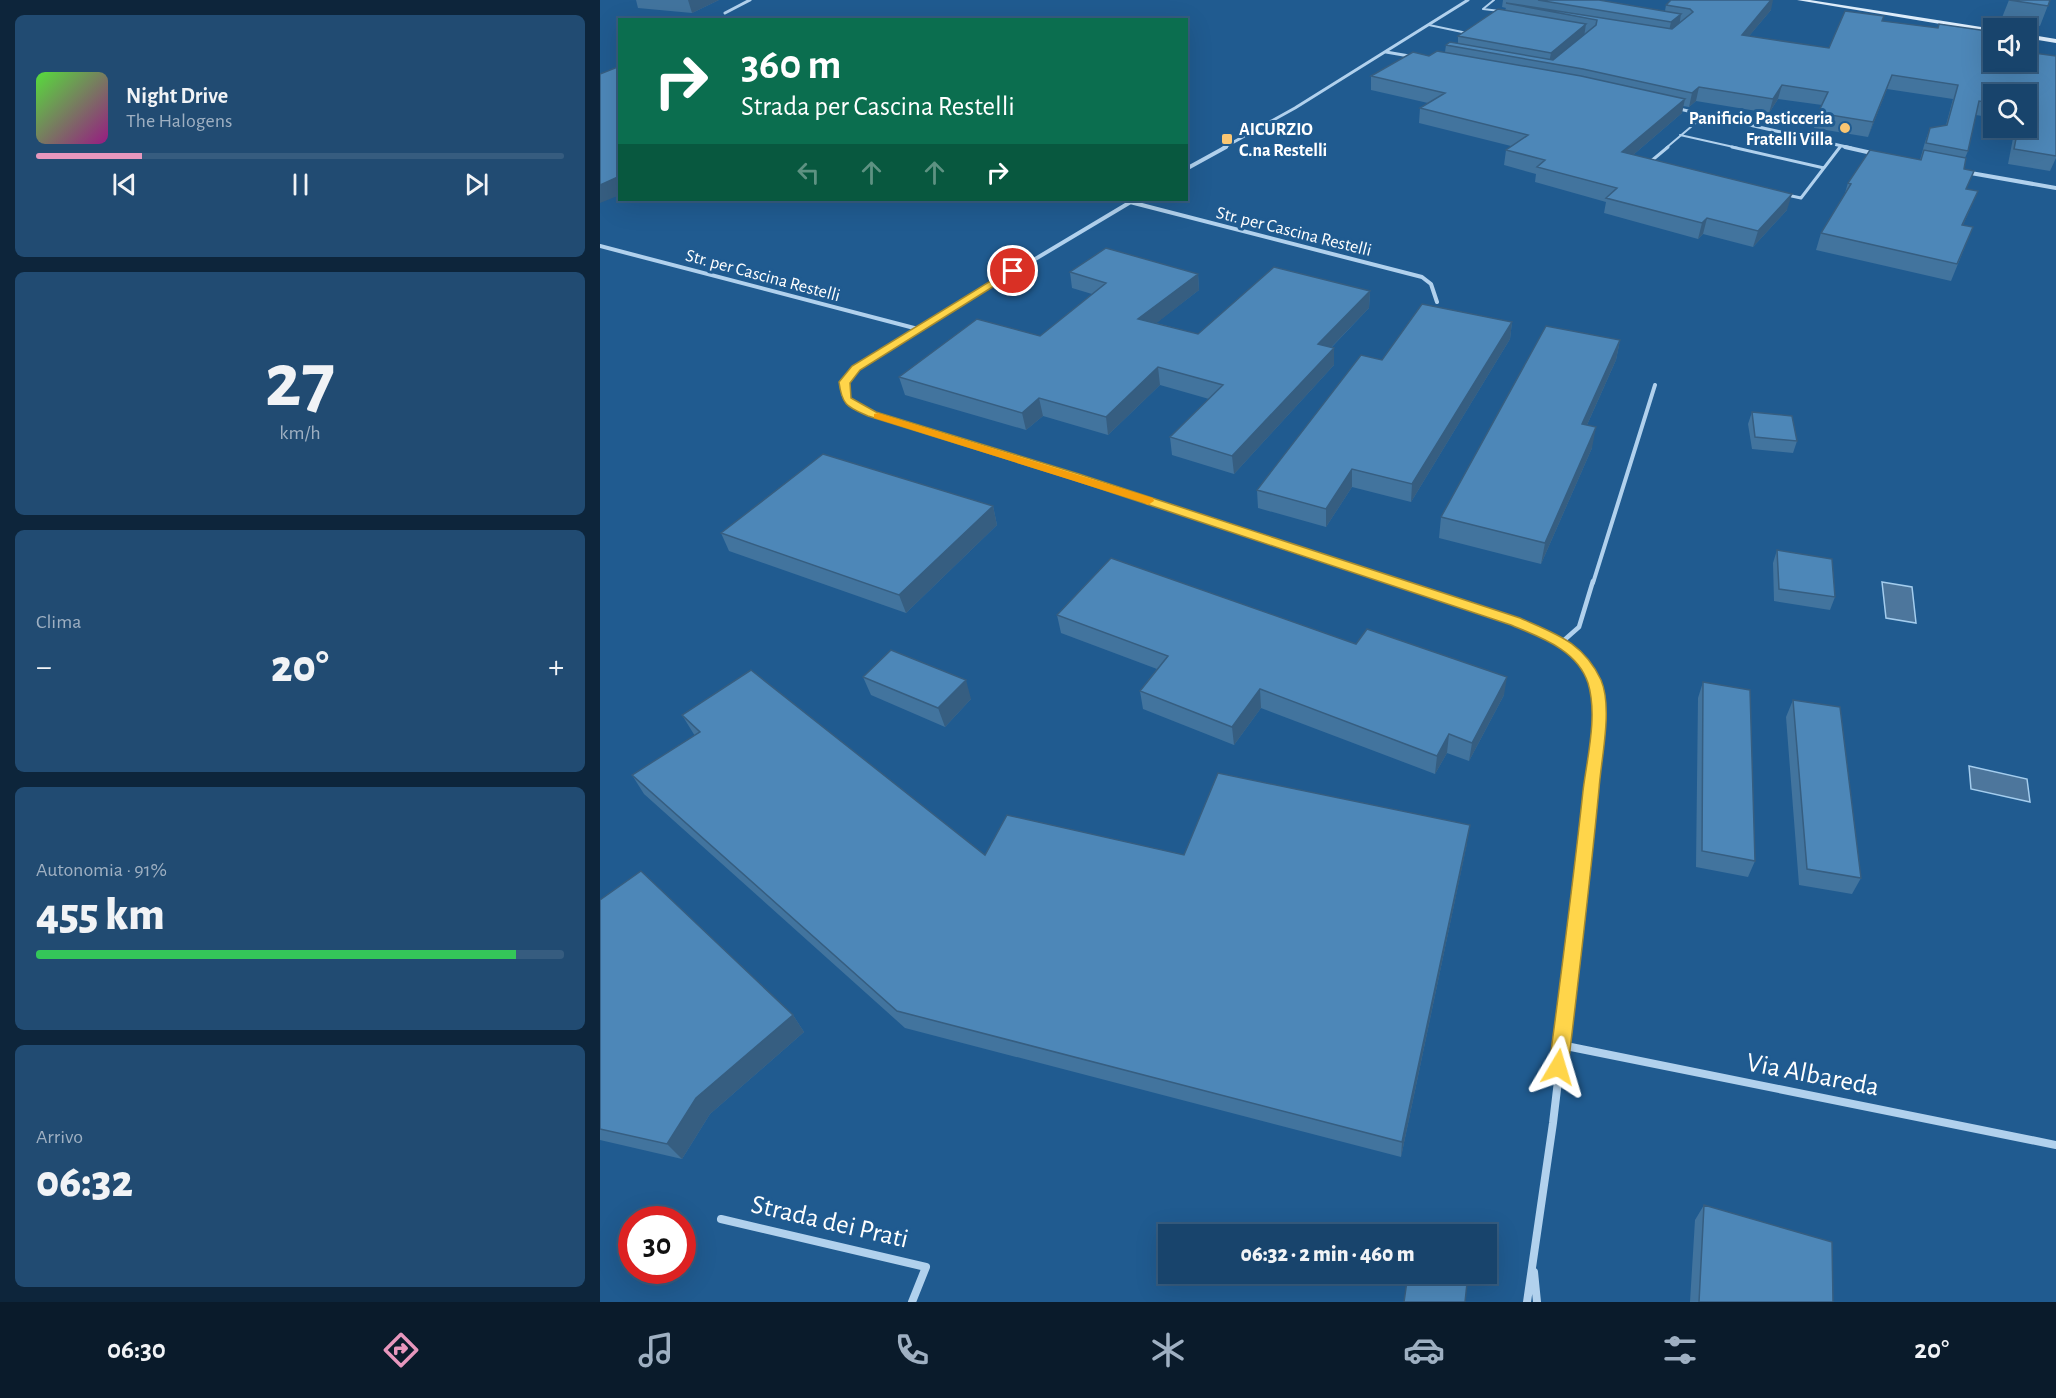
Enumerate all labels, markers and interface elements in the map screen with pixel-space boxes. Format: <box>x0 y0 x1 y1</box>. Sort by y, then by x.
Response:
map controls <box>1983 18 2037 138</box>
button: sound <box>1983 18 2037 72</box>
icon: right <box>642 42 720 120</box>
text: 360 m <box>741 44 842 86</box>
button: search <box>1983 84 2037 138</box>
text: Night Drive <box>126 85 228 107</box>
text: Strada per Cascina Restelli <box>741 93 1015 120</box>
place label: Panificio Pasticceria Fratelli Villa <box>1689 110 1833 149</box>
text: The Halogens <box>126 111 232 131</box>
place label: AICURZIO C.na Restelli <box>1239 121 1327 160</box>
marker: Panificio Pasticceria Fratelli Villa <box>1838 121 1852 135</box>
marker: AICURZIO C.na Restelli <box>1220 132 1234 146</box>
icon: left <box>792 156 825 189</box>
icon: ahead <box>855 156 888 189</box>
icon: ahead <box>918 156 951 189</box>
icon: right <box>981 156 1014 189</box>
icon: previous <box>108 168 141 201</box>
icon: pause <box>284 168 317 201</box>
icon: next <box>460 168 493 201</box>
street label: Str. per Cascina Restelli <box>1214 204 1373 260</box>
pin <box>987 245 1038 296</box>
street label: Str. per Cascina Restelli <box>683 247 842 305</box>
icon: arrive <box>996 254 1029 287</box>
text: 27 <box>265 343 335 421</box>
text: km/h <box>279 423 321 443</box>
text: Clima <box>36 612 81 632</box>
text: 20° <box>271 645 329 690</box>
text: − <box>36 651 52 684</box>
text: + <box>548 651 564 684</box>
text: Autonomia · 91% <box>36 860 167 880</box>
text: 455 km <box>36 893 165 938</box>
position arrow <box>1526 1035 1590 1099</box>
street label: Via Albareda <box>1744 1048 1882 1101</box>
text: Arrivo <box>36 1127 83 1147</box>
text: 06:32 <box>36 1160 133 1205</box>
street label: Strada dei Prati <box>749 1190 911 1253</box>
speed limit sign: 30 <box>618 1206 696 1284</box>
text: 06:32 · 2 min · 460 m <box>1241 1243 1414 1265</box>
icon: directions <box>380 1329 422 1371</box>
icon: music <box>635 1329 677 1371</box>
icon: phone <box>891 1329 933 1371</box>
icon: climate <box>1147 1329 1189 1371</box>
icon: car <box>1403 1329 1445 1371</box>
icon: filters <box>1659 1329 1701 1371</box>
text: 06:30 <box>107 1336 166 1363</box>
text: 20° <box>1914 1336 1949 1363</box>

